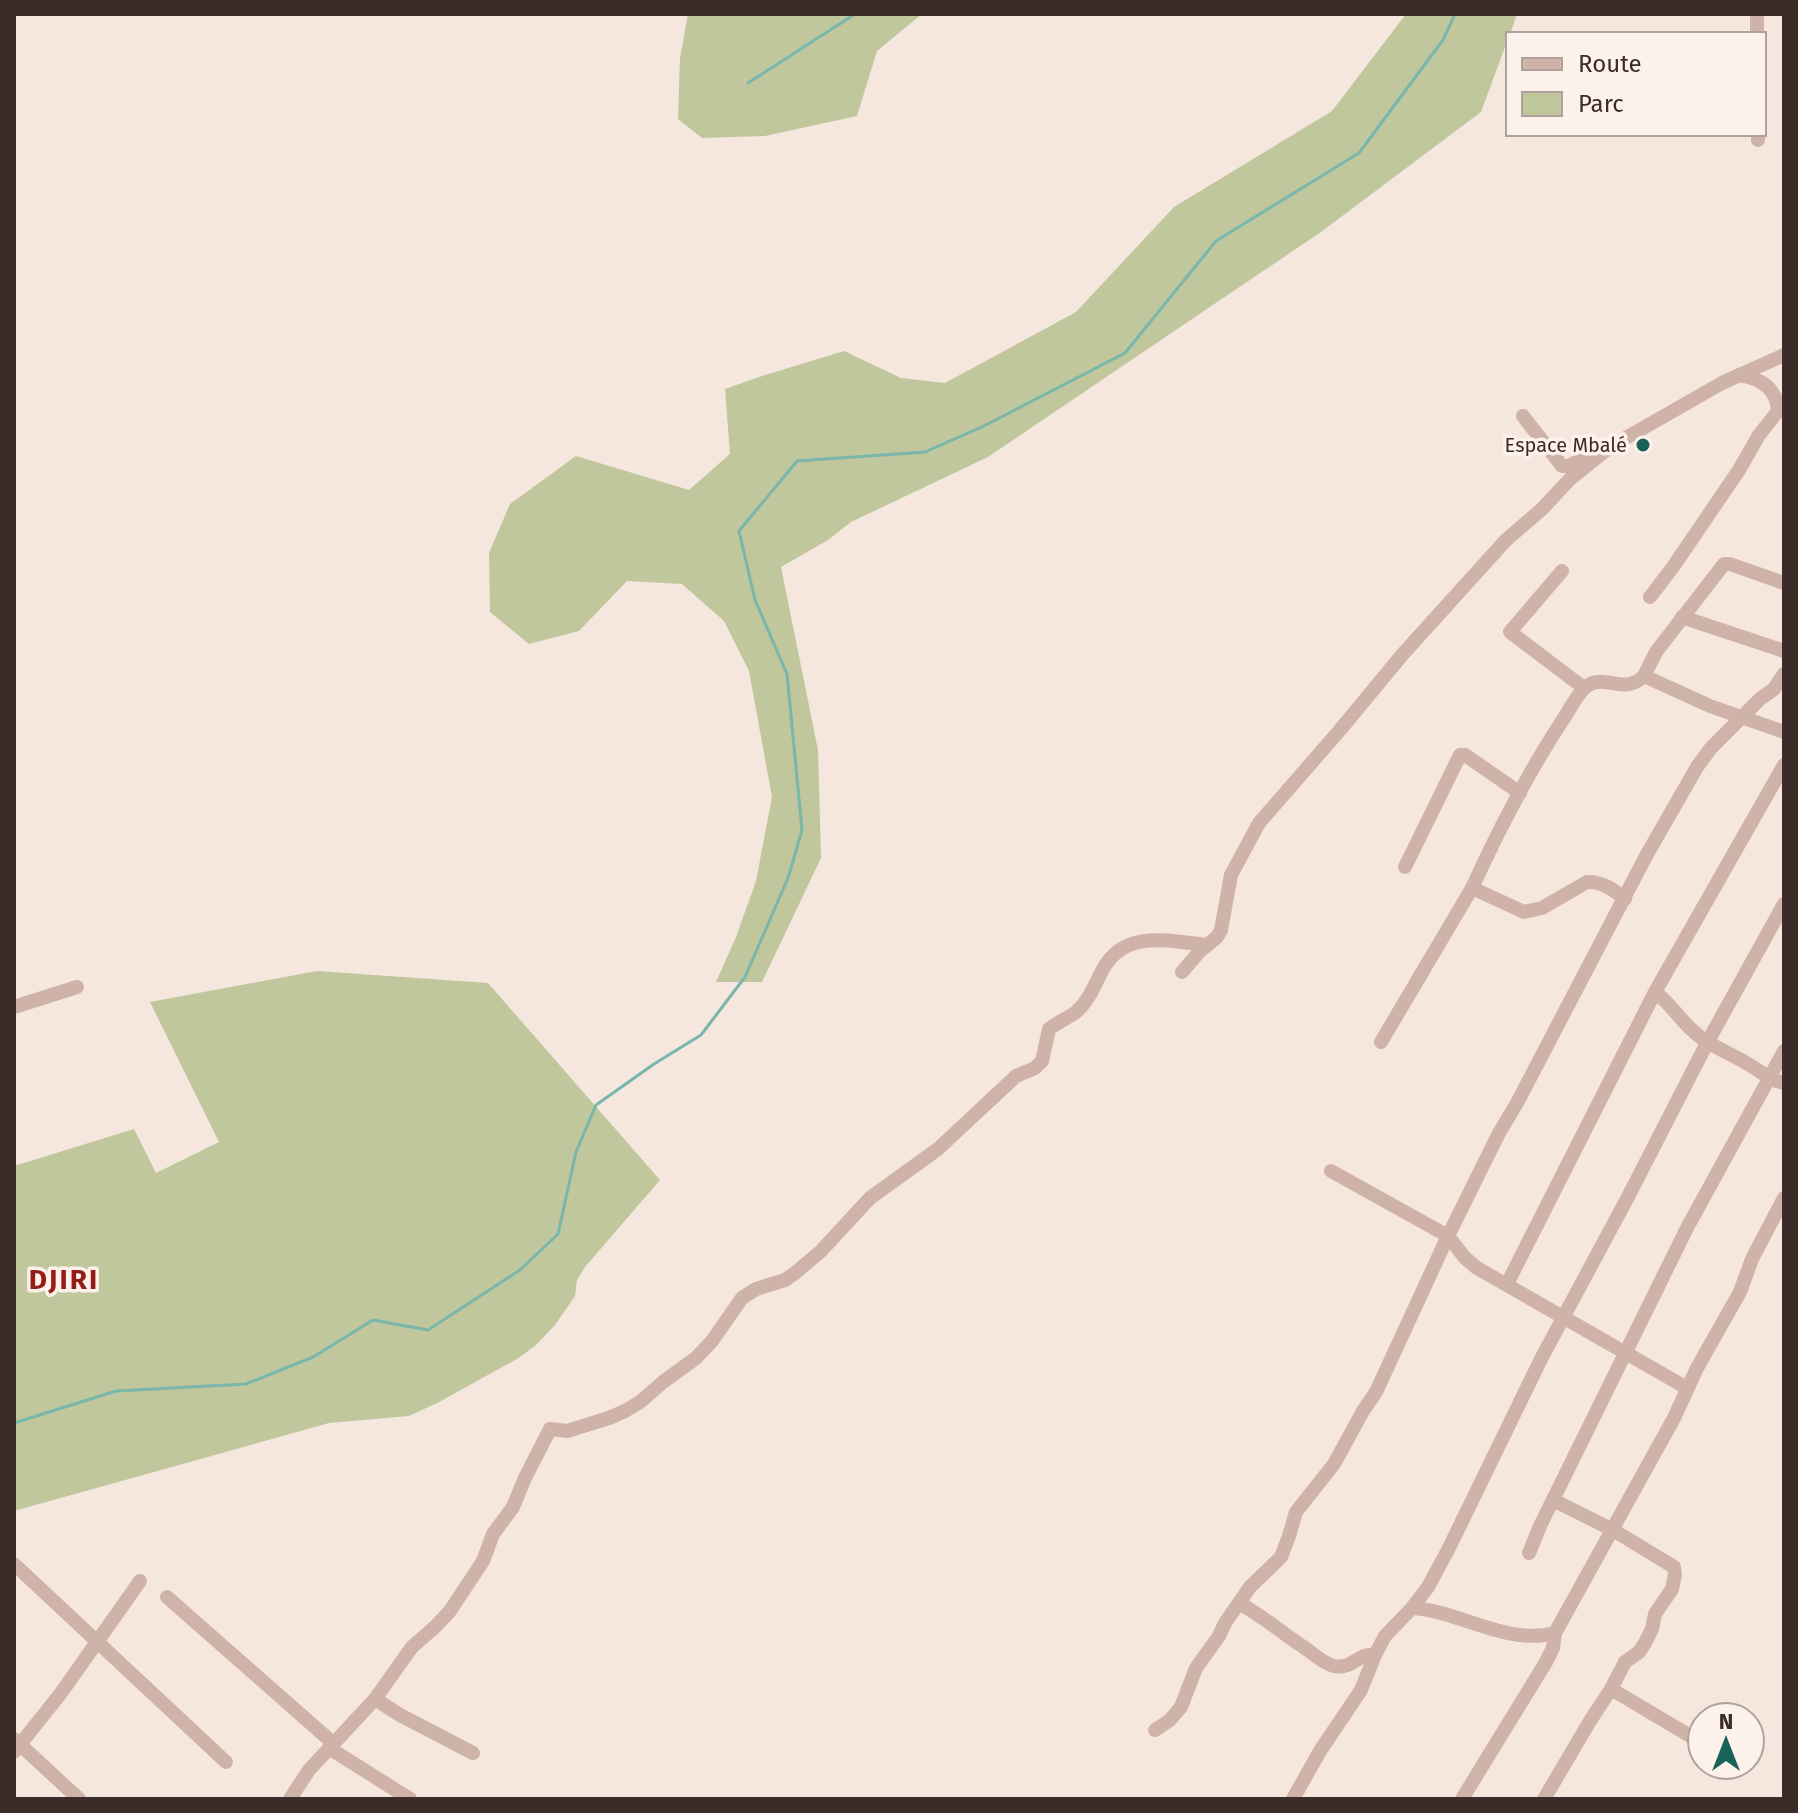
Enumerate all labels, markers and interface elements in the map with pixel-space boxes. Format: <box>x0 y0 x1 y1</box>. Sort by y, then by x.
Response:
legend <box>1506 32 1766 136</box>
text: Route <box>1578 50 1642 78</box>
text: Parc <box>1578 90 1624 118</box>
place label: Espace Mbalé <box>1505 433 1627 457</box>
marker: Espace Mbalé <box>1634 436 1652 454</box>
district label: DJIRI <box>29 1263 99 1296</box>
north arrow <box>1686 1701 1766 1781</box>
text: N <box>1719 1708 1733 1735</box>

